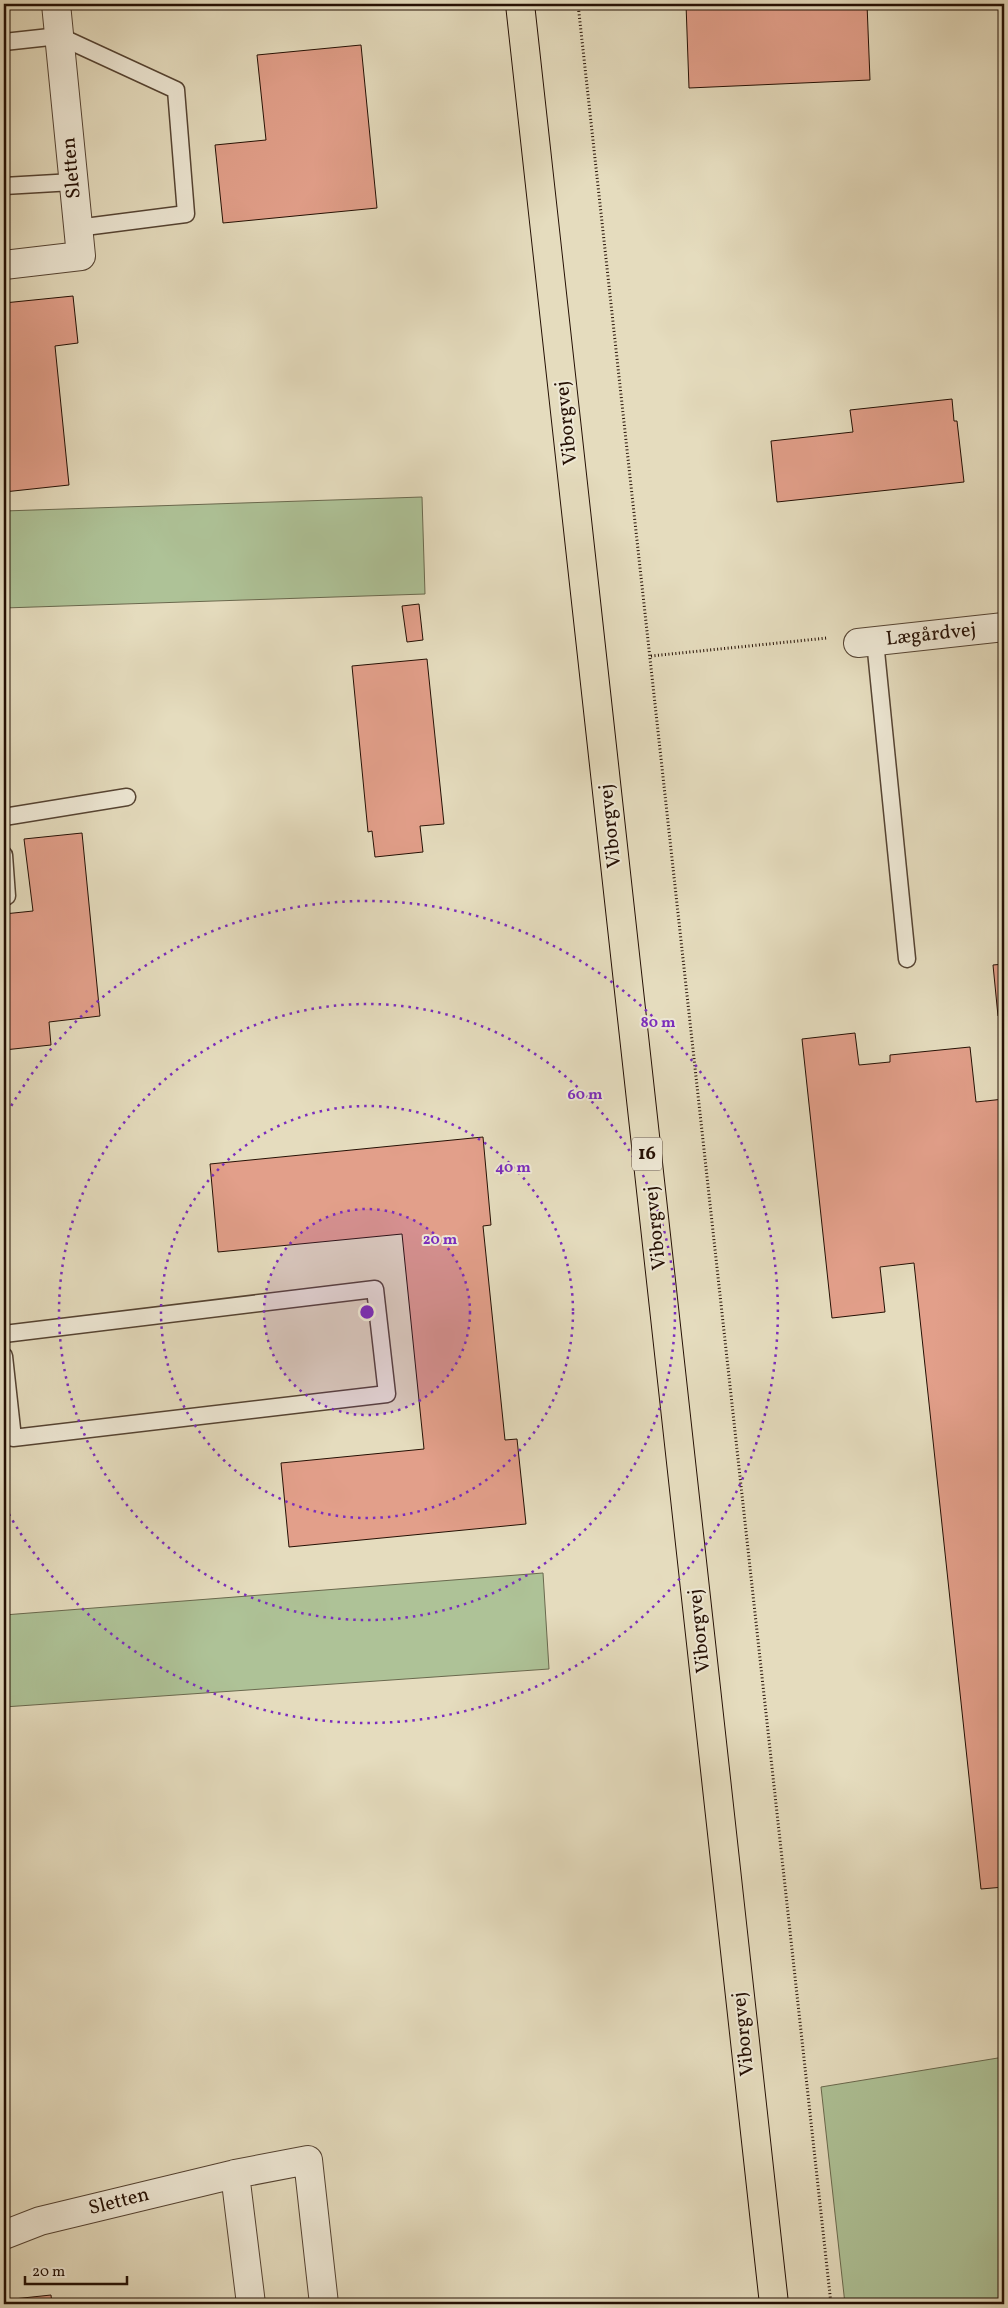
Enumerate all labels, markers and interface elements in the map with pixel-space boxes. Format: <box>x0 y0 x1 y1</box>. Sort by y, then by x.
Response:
street label: Sletten <box>55 136 89 200</box>
street label: Viborgvej <box>549 380 585 466</box>
street label: Lægårdvej <box>885 616 977 654</box>
street label: Viborgvej <box>593 783 629 869</box>
text: 80 m <box>641 1013 676 1034</box>
text: 60 m <box>568 1085 603 1106</box>
road number: 16 <box>632 1138 662 1170</box>
text: 40 m <box>495 1158 531 1179</box>
street label: Viborgvej <box>638 1185 674 1271</box>
text: 20 m <box>423 1230 458 1251</box>
centre of rings <box>358 1303 376 1321</box>
street label: Viborgvej <box>682 1588 718 1674</box>
street label: Viborgvej <box>726 1991 762 2077</box>
street label: Sletten <box>86 2181 152 2223</box>
scale bar <box>25 2253 128 2285</box>
text: 20 m <box>32 2262 65 2283</box>

